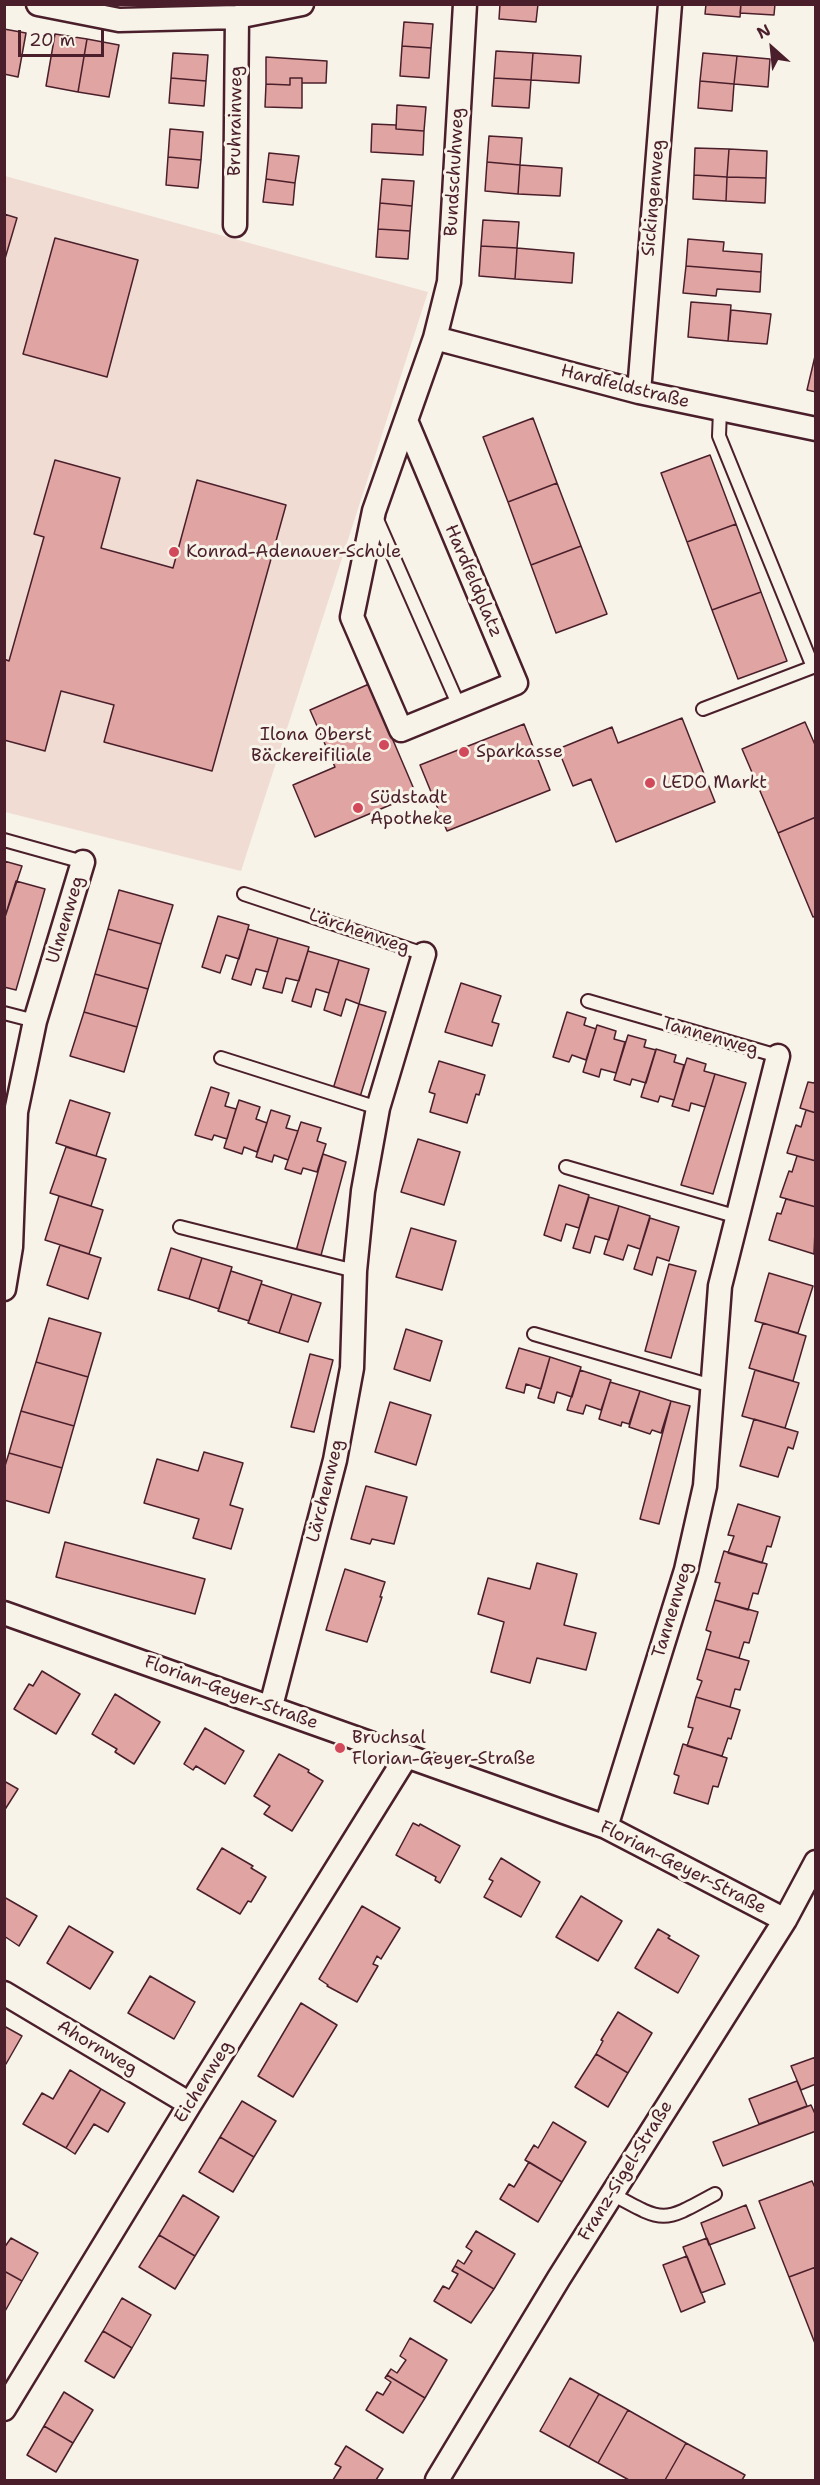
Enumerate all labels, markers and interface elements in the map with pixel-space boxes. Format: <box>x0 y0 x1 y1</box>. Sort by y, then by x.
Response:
scale bar <box>21 18 106 56</box>
north arrow <box>742 18 802 78</box>
text: N <box>753 19 774 44</box>
text: 20 m <box>29 28 75 52</box>
street label: Bruhrainweg <box>224 66 248 176</box>
street label: Bundschuhweg <box>441 107 469 237</box>
street label: Sickingenweg <box>638 139 670 257</box>
street label: Hardfeldstraße <box>558 361 692 413</box>
street label: Hardfeldplatz <box>440 521 506 641</box>
place label: Konrad-Adenauer-Schule <box>186 541 401 563</box>
marker: Konrad-Adenauer-Schule <box>167 545 181 559</box>
place label: Ilona Oberst Bäckereifiliale <box>251 724 372 766</box>
marker: Ilona Oberst Bäckereifiliale <box>377 738 391 752</box>
place label: Sparkasse <box>476 741 563 763</box>
marker: Sparkasse <box>457 745 471 759</box>
place label: LEDO Markt <box>662 772 767 794</box>
marker: LEDO Markt <box>643 776 657 790</box>
place label: Südstadt Apotheke <box>370 787 453 830</box>
marker: Südstadt Apotheke <box>351 801 365 815</box>
street label: Ulmenweg <box>42 874 90 966</box>
street label: Lärchenweg <box>306 905 412 959</box>
street label: Tannenweg <box>659 1013 761 1061</box>
street label: Lärchenweg <box>303 1437 349 1545</box>
street label: Tannenweg <box>648 1559 698 1661</box>
street label: Florian-Geyer-Straße <box>141 1651 321 1735</box>
place label: Bruchsal Florian-Geyer-Straße <box>352 1727 536 1770</box>
marker: Bruchsal Florian-Geyer-Straße <box>333 1741 347 1755</box>
street label: Florian-Geyer-Straße <box>596 1817 770 1919</box>
street label: Ahornweg <box>53 2016 141 2080</box>
street label: Eichenweg <box>170 2037 238 2127</box>
street label: Franz-Sigel-Straße <box>574 2097 678 2245</box>

